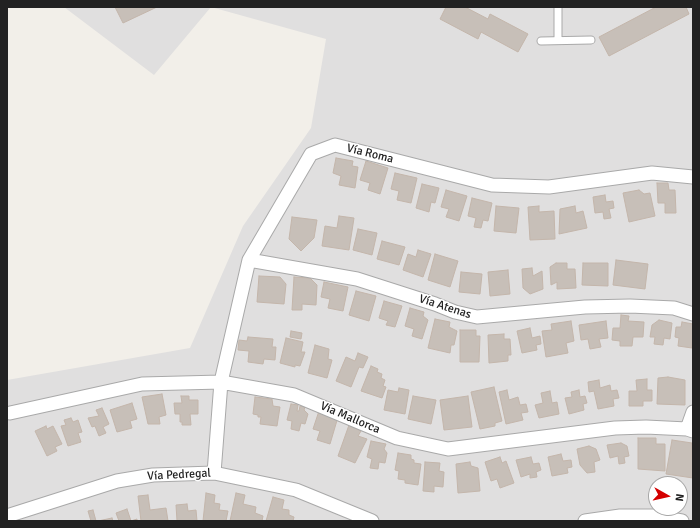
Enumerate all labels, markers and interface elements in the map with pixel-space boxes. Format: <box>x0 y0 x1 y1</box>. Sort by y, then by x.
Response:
street label: Vía Roma <box>345 141 395 167</box>
street label: Vía Atenas <box>417 292 473 322</box>
street label: Vía Mallorca <box>318 399 382 437</box>
street label: Vía Pedregal <box>147 466 211 484</box>
north arrow <box>648 476 688 516</box>
text: N <box>672 493 686 502</box>

